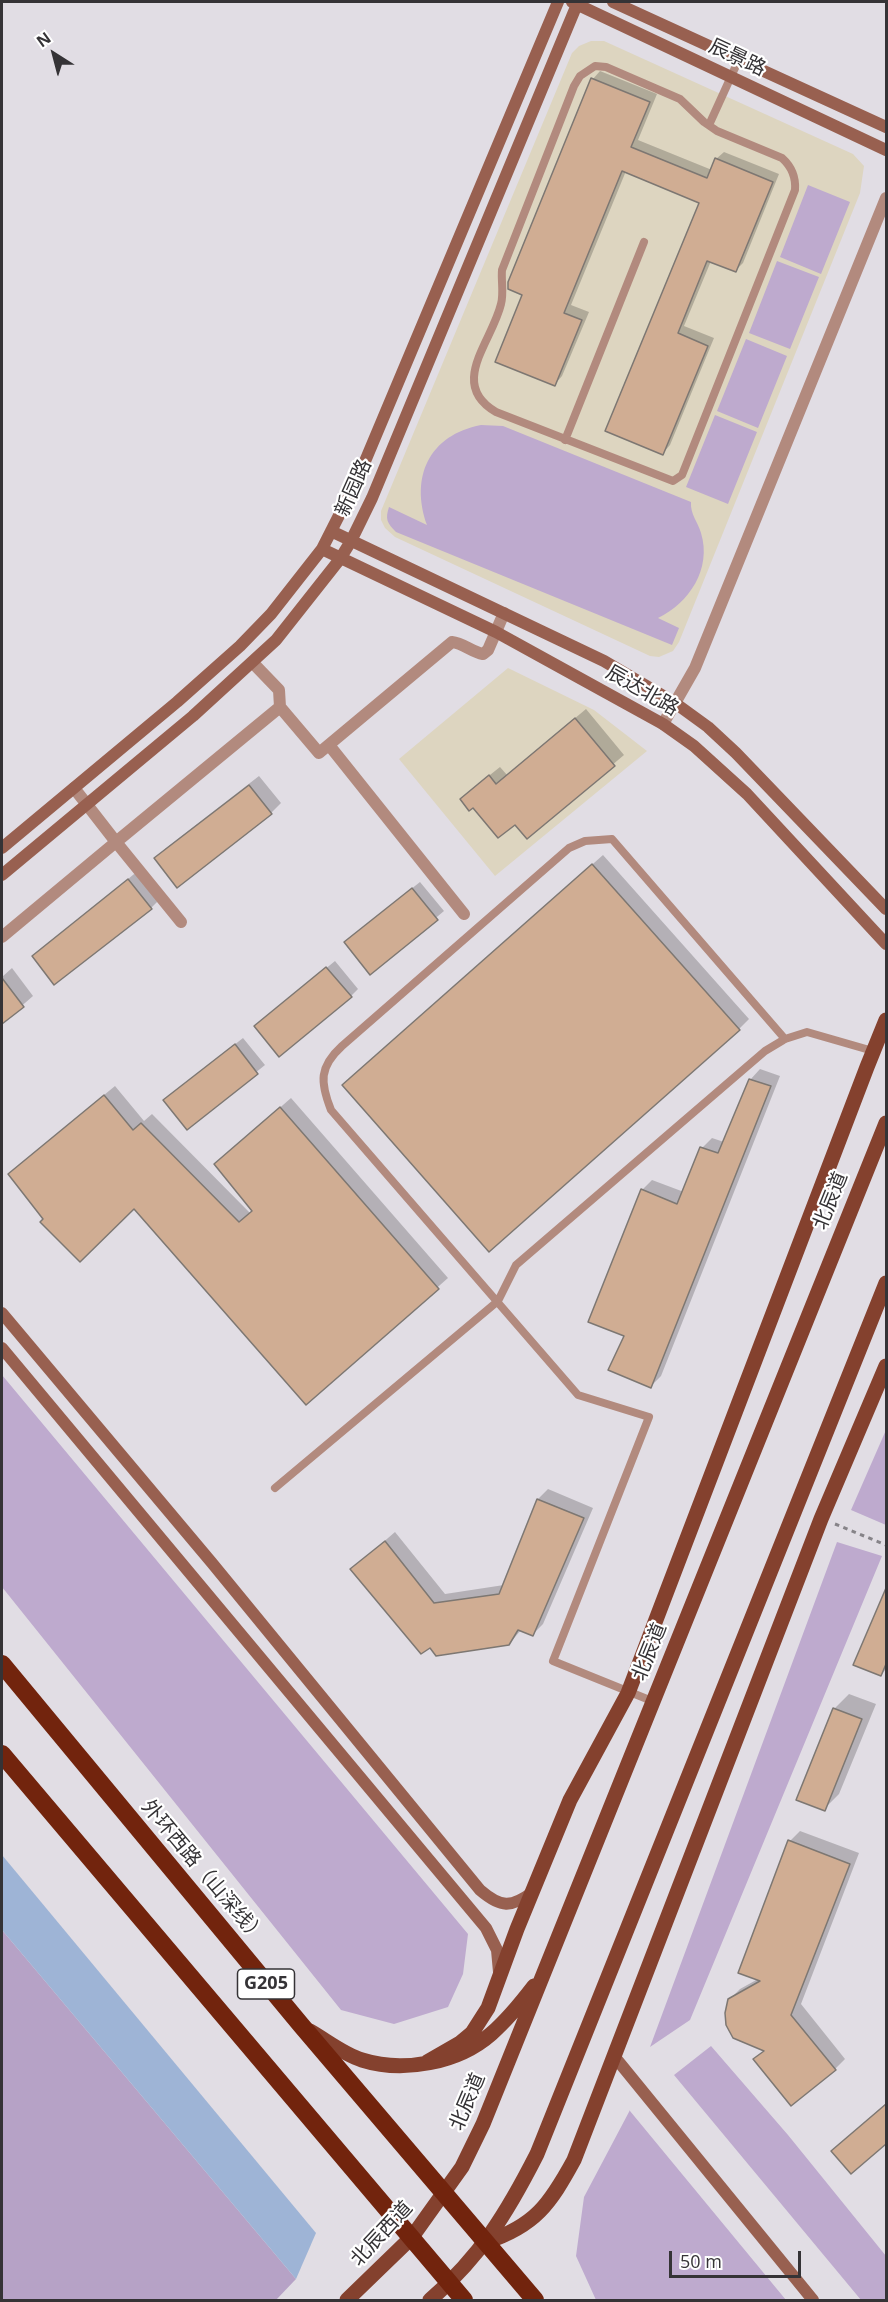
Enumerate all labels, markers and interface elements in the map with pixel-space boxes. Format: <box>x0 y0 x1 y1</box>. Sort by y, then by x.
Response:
north arrow <box>24 24 84 84</box>
text: N <box>32 27 55 52</box>
street label: 辰景路 <box>705 34 769 82</box>
street label: 新园路 <box>331 456 377 520</box>
street label: 辰达北路 <box>601 661 683 721</box>
street label: 北辰道 <box>809 1169 853 1233</box>
street label: 北辰道 <box>628 1620 672 1684</box>
street label: 外环西路（山深线） <box>136 1795 270 1949</box>
road number: G205 <box>238 1969 294 1999</box>
street label: 北辰道 <box>445 2070 491 2134</box>
street label: 北辰西道 <box>346 2197 418 2271</box>
scale bar <box>672 2239 804 2277</box>
text: 50 m <box>680 2249 722 2273</box>

